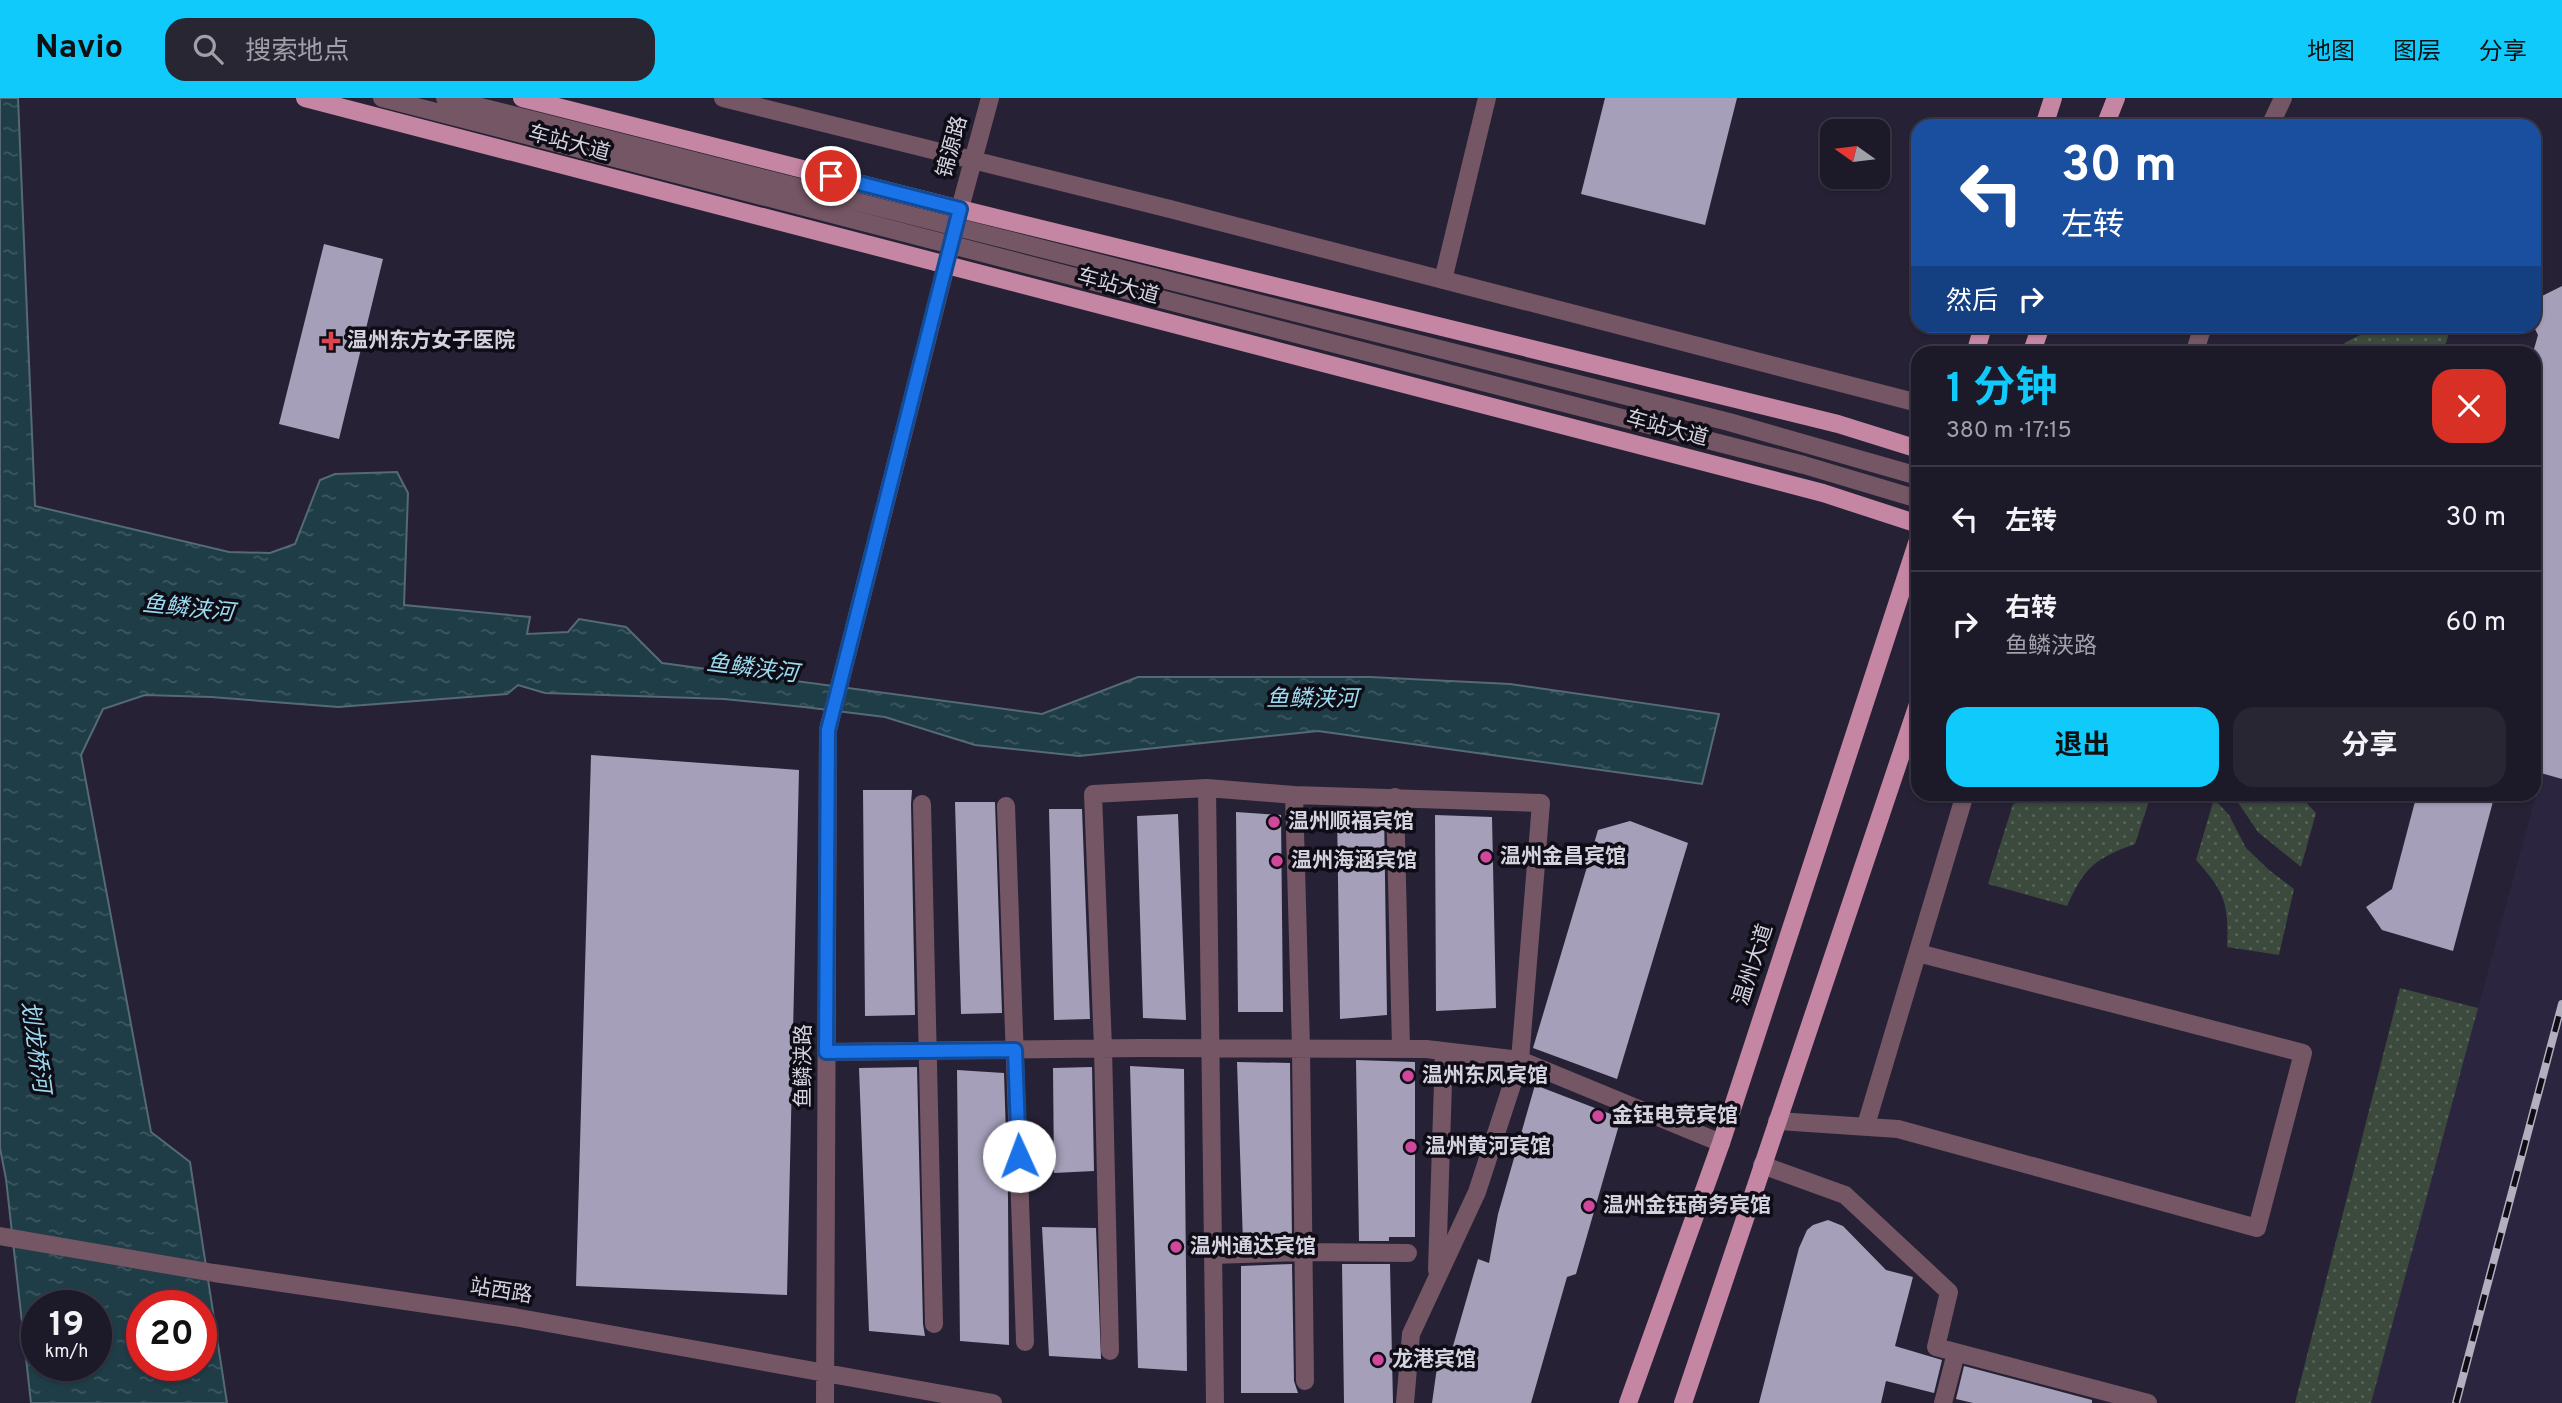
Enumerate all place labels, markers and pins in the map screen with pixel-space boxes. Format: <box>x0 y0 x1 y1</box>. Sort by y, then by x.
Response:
pin <box>801 146 861 206</box>
place label: 温州东方女子医院 <box>347 328 515 355</box>
marker: 温州东方女子医院 <box>321 331 341 351</box>
place label: 温州顺福宾馆 <box>1288 809 1414 836</box>
marker: 温州顺福宾馆 <box>1266 814 1282 830</box>
place label: 温州金昌宾馆 <box>1500 844 1626 871</box>
place label: 温州海涵宾馆 <box>1291 848 1417 875</box>
marker: 温州金昌宾馆 <box>1478 849 1494 865</box>
marker: 温州海涵宾馆 <box>1269 853 1285 869</box>
place label: 温州东风宾馆 <box>1422 1063 1548 1090</box>
marker: 温州东风宾馆 <box>1400 1068 1416 1084</box>
place label: 金钰电竞宾馆 <box>1612 1103 1738 1130</box>
marker: 金钰电竞宾馆 <box>1590 1108 1606 1124</box>
place label: 温州黄河宾馆 <box>1425 1134 1551 1161</box>
marker: 温州黄河宾馆 <box>1403 1139 1419 1155</box>
place label: 温州金钰商务宾馆 <box>1603 1193 1771 1220</box>
marker: 温州金钰商务宾馆 <box>1581 1198 1597 1214</box>
place label: 温州通达宾馆 <box>1190 1234 1316 1261</box>
marker: 温州通达宾馆 <box>1168 1239 1184 1255</box>
place label: 龙港宾馆 <box>1392 1347 1476 1374</box>
marker: 龙港宾馆 <box>1370 1352 1386 1368</box>

